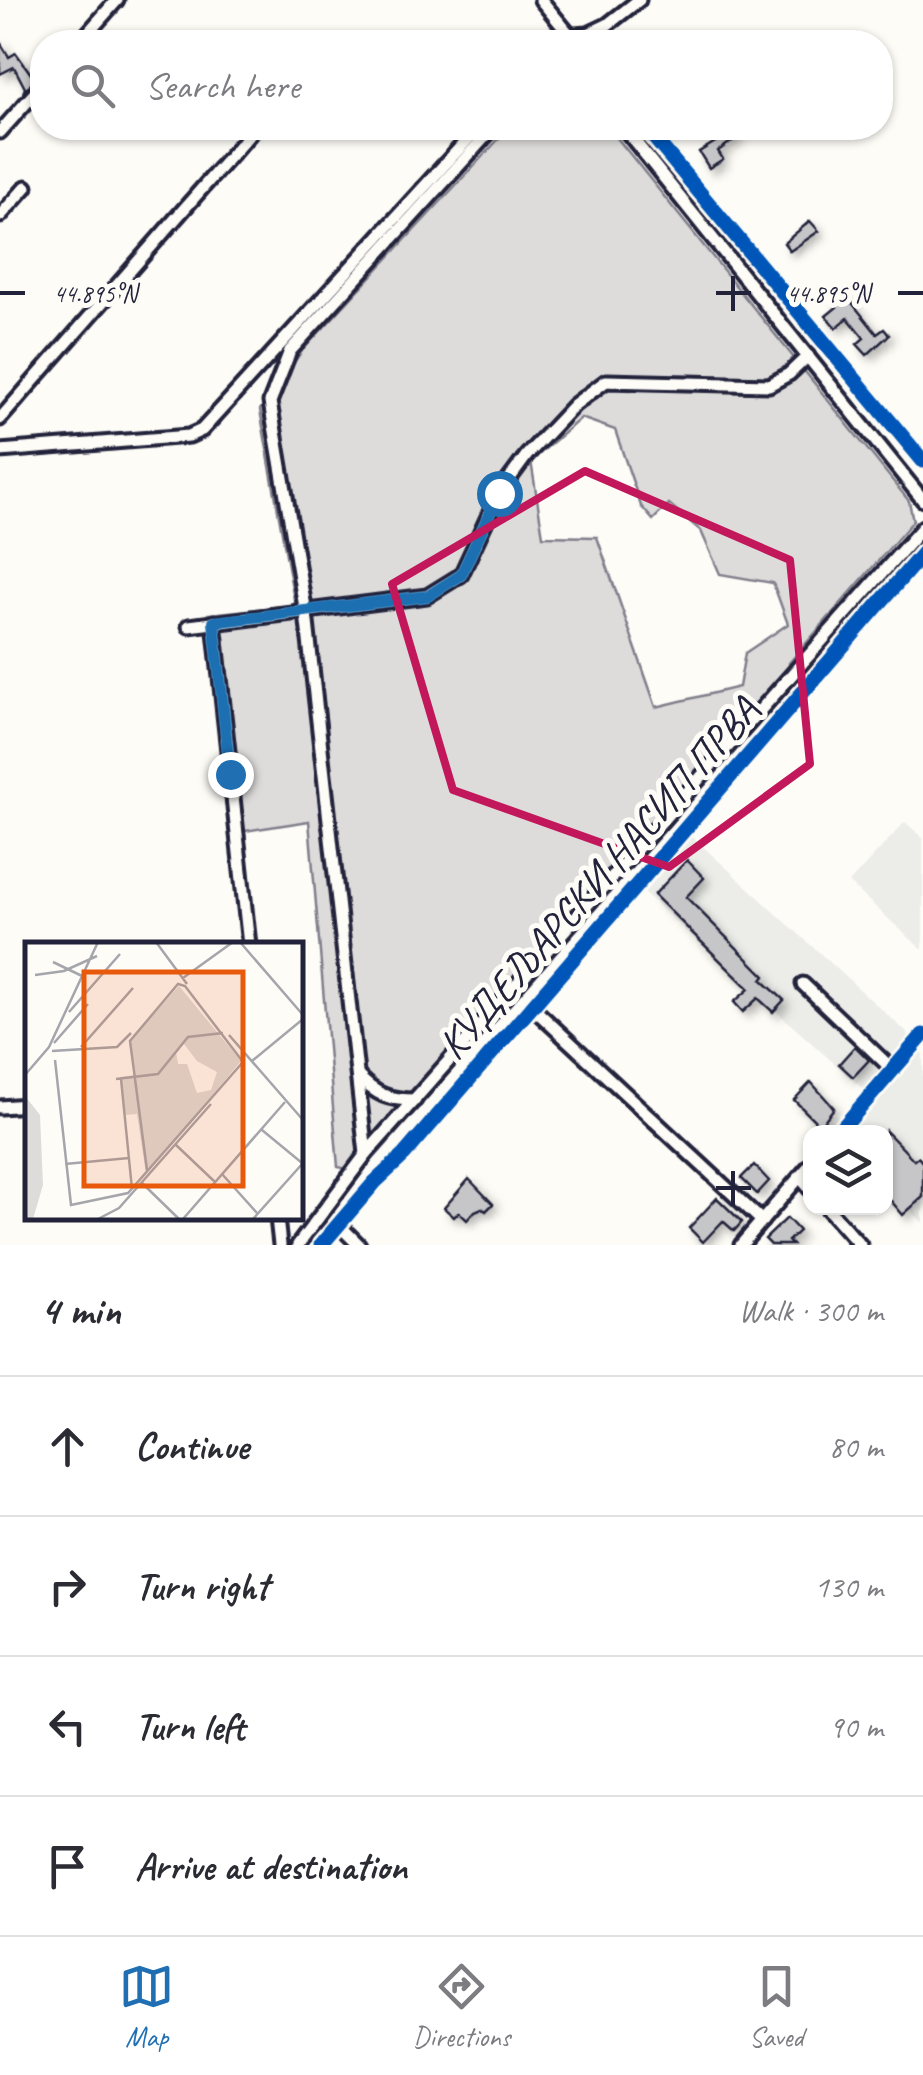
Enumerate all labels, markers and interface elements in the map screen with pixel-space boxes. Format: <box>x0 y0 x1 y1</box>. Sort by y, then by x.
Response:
search box <box>30 30 893 140</box>
icon: search <box>65 58 120 113</box>
text: Search here <box>145 62 300 109</box>
text: 44.895°N <box>53 278 141 310</box>
text: 44.895°N <box>786 278 874 310</box>
route start <box>477 471 523 517</box>
street label: КУДЕЉАРСКИ НАСИП ПРВА <box>426 685 771 1070</box>
route end <box>208 752 254 798</box>
inset map <box>25 942 302 1220</box>
map controls <box>803 1125 893 1215</box>
button: layers <box>803 1125 893 1215</box>
text: 4 min <box>40 1284 120 1337</box>
text: Walk · 300 m <box>739 1290 883 1331</box>
icon: ahead <box>40 1419 95 1474</box>
text: Continue <box>135 1423 249 1470</box>
text: 80 m <box>829 1426 883 1467</box>
icon: right <box>40 1559 95 1614</box>
text: Turn right <box>135 1563 269 1610</box>
text: 130 m <box>814 1566 883 1607</box>
icon: left <box>40 1699 95 1754</box>
text: Turn left <box>135 1703 245 1750</box>
text: 90 m <box>829 1706 883 1747</box>
icon: arrive <box>40 1839 95 1894</box>
text: Arrive at destination <box>135 1843 407 1890</box>
tab: Map <box>119 1959 174 2054</box>
tab: Directions <box>413 1959 510 2054</box>
tab: Saved <box>749 1959 804 2054</box>

